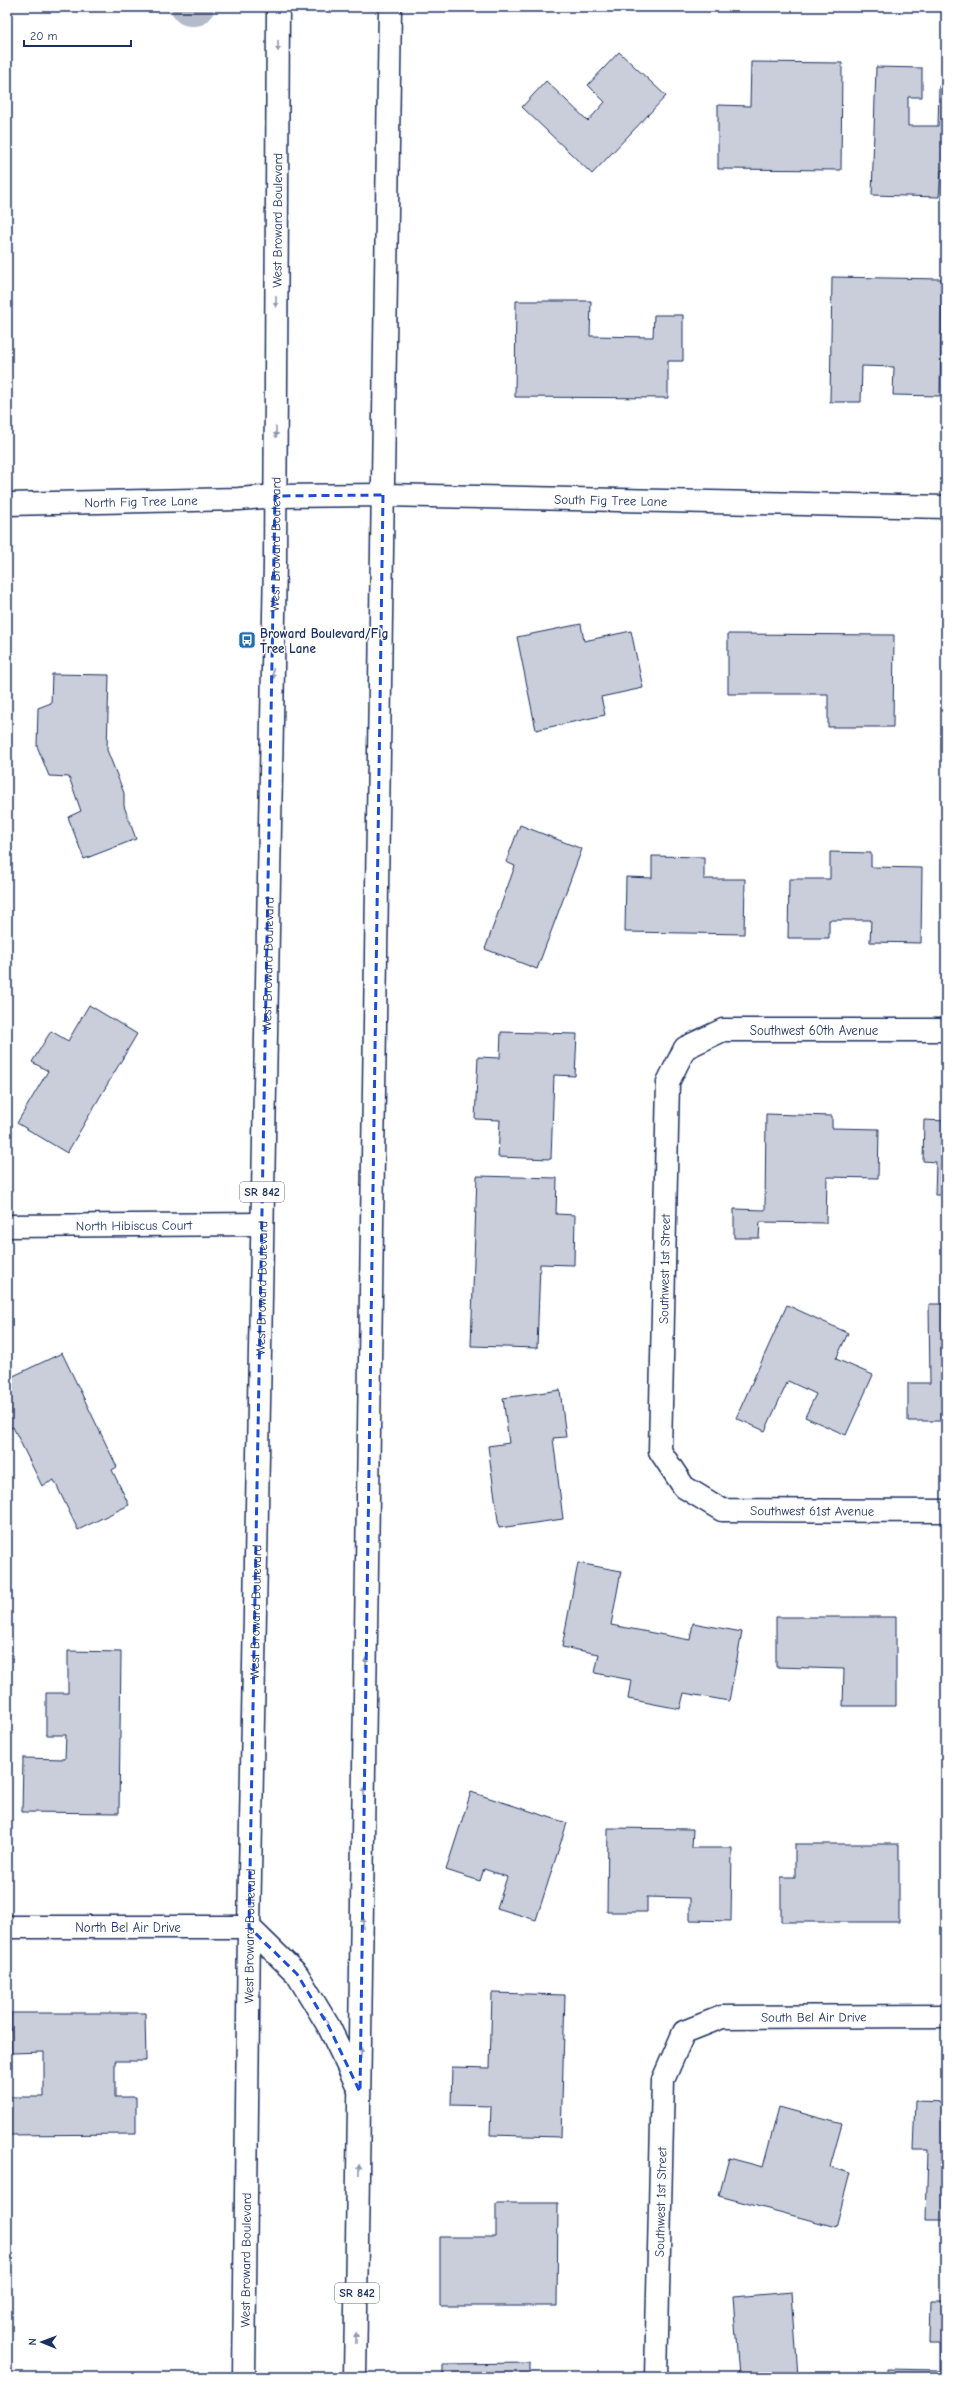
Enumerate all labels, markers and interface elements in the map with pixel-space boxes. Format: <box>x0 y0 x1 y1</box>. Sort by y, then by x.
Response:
scale bar <box>24 22 131 48</box>
text: 20 m <box>30 29 58 43</box>
one-way arrow <box>275 40 281 53</box>
street label: West Broward Boulevard <box>269 153 285 288</box>
one-way arrow <box>273 296 279 309</box>
one-way arrow <box>273 426 279 439</box>
street label: West Broward Boulevard <box>267 477 283 612</box>
street label: South Fig Tree Lane <box>554 492 668 509</box>
street label: North Fig Tree Lane <box>84 493 198 510</box>
place label: Broward Boulevard/Fig Tree Lane <box>260 626 389 656</box>
bus stop icon: Broward Boulevard/Fig Tree Lane <box>237 630 257 650</box>
one-way arrow <box>269 668 276 680</box>
street label: West Broward Boulevard <box>259 897 277 1032</box>
street label: Southwest 60th Avenue <box>750 1023 879 1038</box>
road number: SR 842 <box>240 1182 284 1202</box>
street label: Southwest 1st Street <box>656 1213 673 1324</box>
street label: North Hibiscus Court <box>76 1218 194 1233</box>
street label: West Broward Boulevard <box>253 1221 270 1356</box>
street label: Southwest 61st Avenue <box>750 1503 875 1519</box>
street label: West Broward Boulevard <box>247 1544 264 1680</box>
one-way arrow <box>363 1656 369 1669</box>
one-way arrow <box>361 1786 367 1799</box>
street label: West Broward Boulevard <box>241 1868 258 2004</box>
one-way arrow <box>359 1917 366 1929</box>
street label: North Bel Air Drive <box>75 1920 181 1935</box>
street label: South Bel Air Drive <box>761 2009 867 2025</box>
one-way arrow <box>321 2013 328 2025</box>
one-way arrow <box>358 2046 364 2059</box>
street label: Southwest 1st Street <box>652 2146 669 2257</box>
one-way arrow <box>356 2163 362 2176</box>
street label: West Broward Boulevard <box>238 2192 254 2328</box>
road number: SR 842 <box>335 2283 379 2303</box>
north arrow <box>22 2322 62 2362</box>
one-way arrow <box>353 2331 359 2344</box>
text: N <box>26 2338 39 2346</box>

